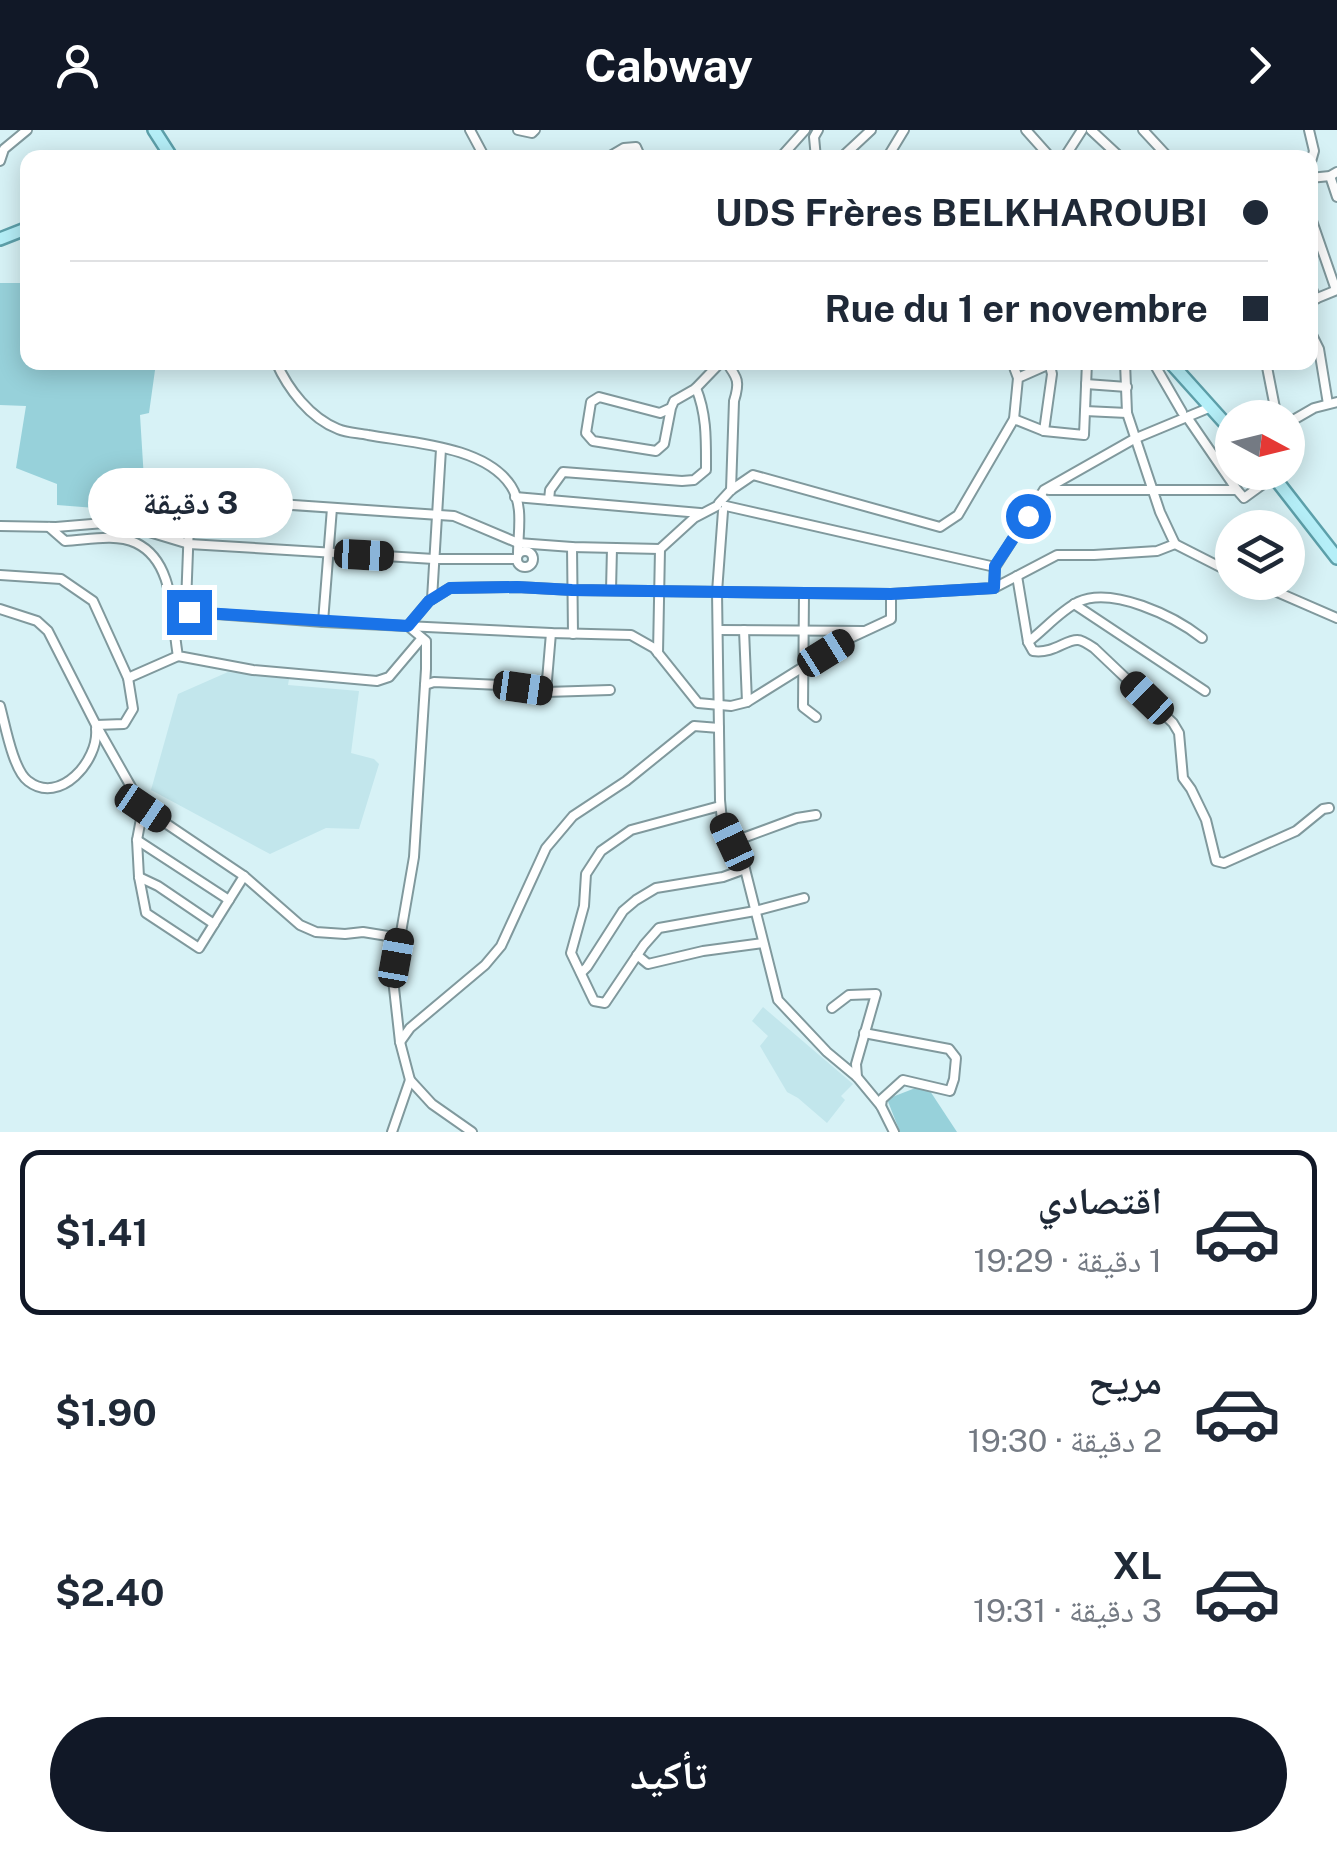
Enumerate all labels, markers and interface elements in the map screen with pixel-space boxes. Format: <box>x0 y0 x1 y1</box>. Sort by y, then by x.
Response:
icon: person <box>50 38 105 93</box>
icon: forward <box>1232 38 1287 93</box>
text: Cabway <box>584 39 753 92</box>
text: UDS Frères BELKHAROUBI <box>715 190 1208 235</box>
text: Rue du 1 er novembre <box>824 286 1208 331</box>
north arrow <box>1215 400 1305 490</box>
map controls <box>1215 400 1305 600</box>
callout: 3 دقيقة <box>86 467 292 537</box>
text: 3 دقيقة <box>143 484 238 521</box>
route start <box>1006 494 1051 539</box>
button: layers <box>1215 510 1305 600</box>
car <box>333 538 395 572</box>
route end <box>167 590 212 635</box>
car <box>793 624 859 682</box>
car <box>1115 666 1179 730</box>
car <box>491 669 555 707</box>
car <box>110 779 176 837</box>
car <box>706 808 758 876</box>
car <box>376 926 416 990</box>
text: اقتصادي <box>1038 1178 1162 1223</box>
icon: car <box>1192 1188 1282 1278</box>
text: $1.41 <box>55 1210 148 1255</box>
text: 1 دقيقة · 19:29 <box>974 1242 1162 1279</box>
text: مريح <box>1088 1358 1162 1403</box>
icon: car <box>1192 1368 1282 1458</box>
text: $1.90 <box>55 1390 157 1435</box>
text: 2 دقيقة · 19:30 <box>968 1422 1162 1459</box>
text: XL <box>1113 1543 1162 1588</box>
icon: car <box>1192 1548 1282 1638</box>
text: $2.40 <box>55 1570 165 1615</box>
text: 3 دقيقة · 19:31 <box>973 1592 1162 1629</box>
button: تأكيد <box>50 1717 1287 1832</box>

